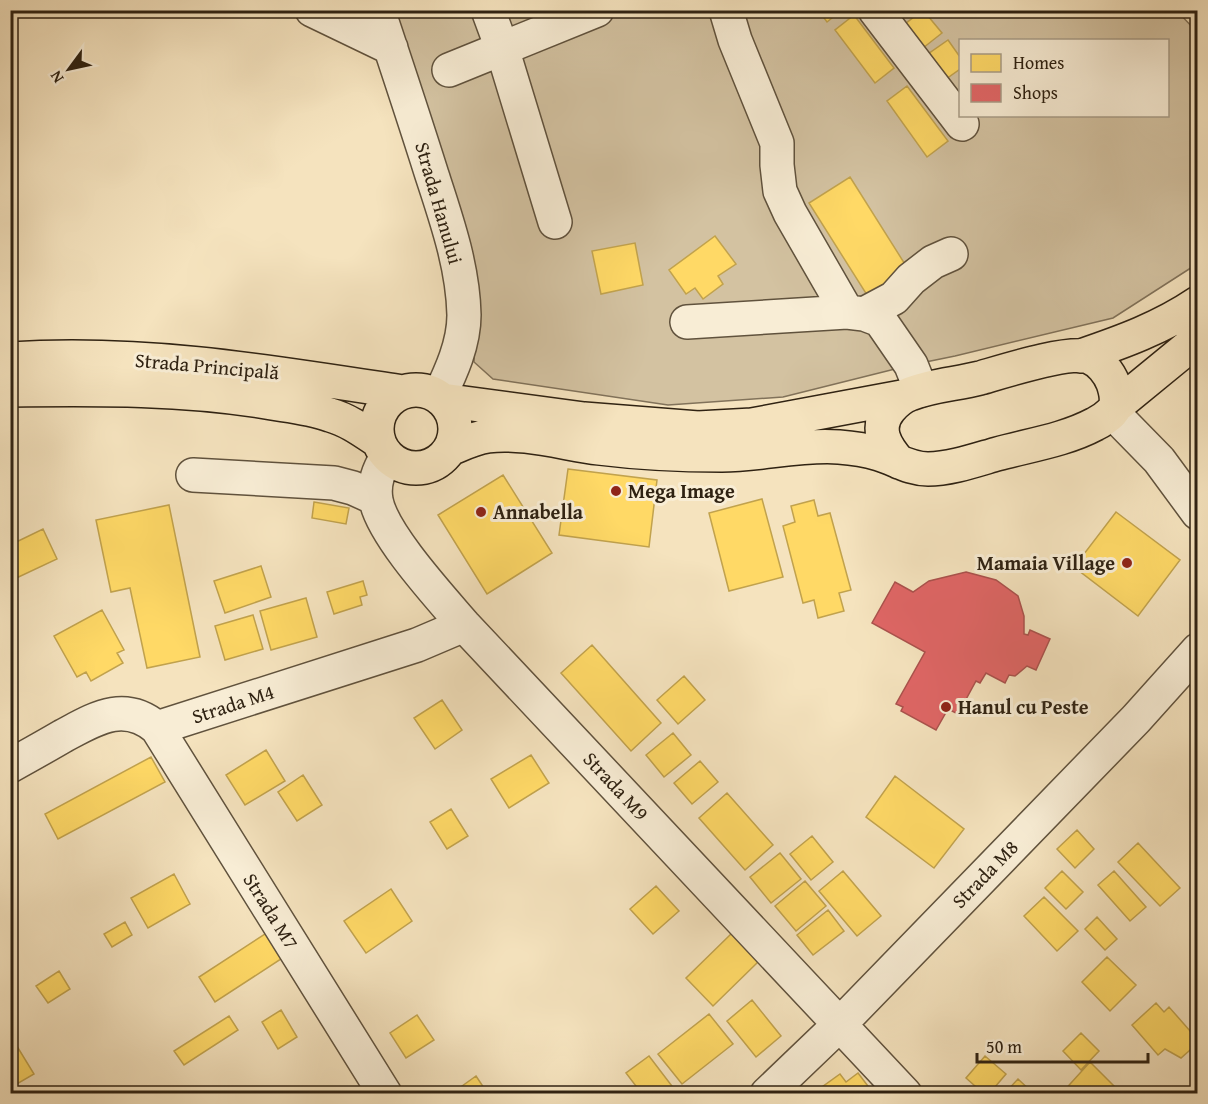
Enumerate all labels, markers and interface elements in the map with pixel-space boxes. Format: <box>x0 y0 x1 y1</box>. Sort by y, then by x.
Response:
north arrow <box>39 39 99 99</box>
legend <box>959 39 1169 117</box>
text: Homes <box>1013 49 1064 76</box>
text: N <box>43 66 69 88</box>
text: Shops <box>1013 79 1058 106</box>
street label: Strada Hanului <box>408 138 471 268</box>
street label: Strada Principală <box>134 345 281 386</box>
place label: Mega Image <box>628 476 735 505</box>
marker: Mega Image <box>609 484 623 498</box>
place label: Annabella <box>493 497 584 526</box>
marker: Annabella <box>474 505 488 519</box>
place label: Mamaia Village <box>977 548 1115 577</box>
marker: Mamaia Village <box>1120 556 1134 570</box>
street label: Strada M4 <box>188 677 278 730</box>
place label: Hanul cu Peste <box>958 692 1089 721</box>
marker: Hanul cu Peste <box>939 700 953 714</box>
street label: Strada M9 <box>577 745 656 827</box>
street label: Strada M8 <box>945 833 1025 914</box>
street label: Strada M7 <box>237 867 306 954</box>
scale bar <box>977 1026 1148 1064</box>
text: 50 m <box>986 1033 1022 1060</box>

